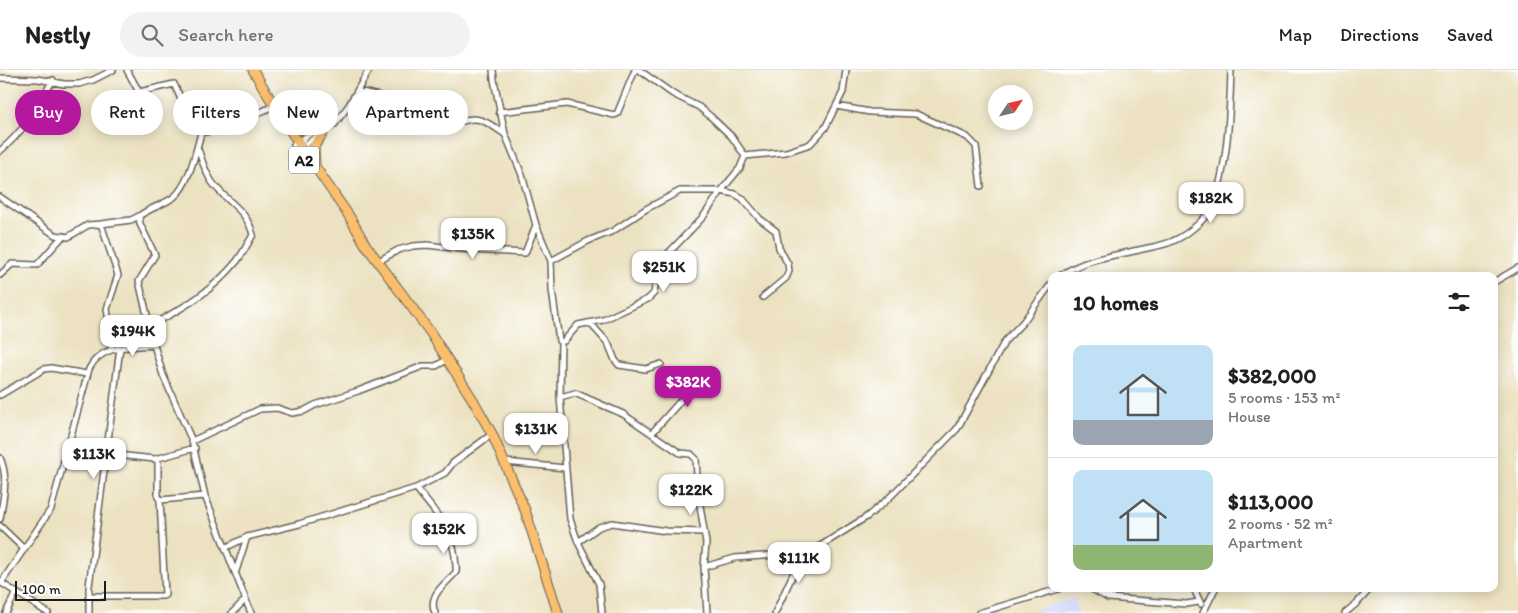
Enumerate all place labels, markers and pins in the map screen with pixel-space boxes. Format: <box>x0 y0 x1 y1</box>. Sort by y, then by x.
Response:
pin: $182K <box>1176 182 1246 224</box>
pin: $135K <box>438 218 508 260</box>
pin: $251K <box>629 250 699 293</box>
pin: $194K <box>98 314 168 357</box>
pin: $382K <box>653 366 723 408</box>
pin: $131K <box>501 412 571 455</box>
pin: $113K <box>59 438 129 480</box>
pin: $122K <box>656 474 726 516</box>
pin: $152K <box>409 512 479 555</box>
pin: $111K <box>764 542 834 584</box>

